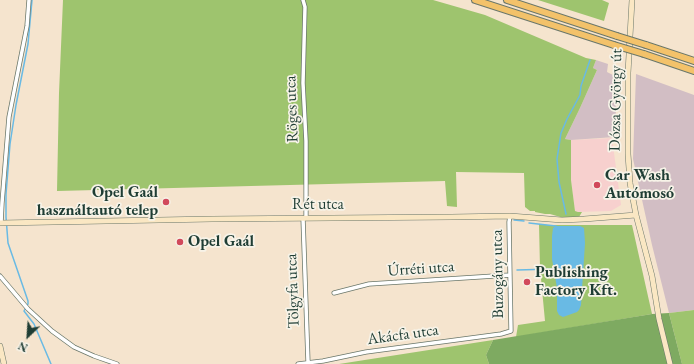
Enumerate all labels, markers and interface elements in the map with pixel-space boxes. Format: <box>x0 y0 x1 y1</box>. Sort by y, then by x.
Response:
street label: Dózsa György út <box>606 48 626 152</box>
street label: Röges utca <box>281 75 303 143</box>
place label: Car Wash Autómosó <box>605 166 674 204</box>
marker: Car Wash Autómosó <box>592 180 602 190</box>
place label: Opel Gaál használtautó telep <box>37 183 158 221</box>
street label: Rét utca <box>292 195 344 215</box>
marker: Opel Gaál használtautó telep <box>161 197 171 207</box>
street label: Buzogány utca <box>488 229 508 319</box>
place label: Opel Gaál <box>188 232 254 252</box>
marker: Opel Gaál <box>175 237 185 247</box>
street label: Tölgyfa utca <box>282 253 304 329</box>
street label: Úrréti utca <box>387 257 455 281</box>
place label: Publishing Factory Kft. <box>535 263 617 301</box>
marker: Publishing Factory Kft. <box>522 277 532 287</box>
north arrow <box>8 316 48 356</box>
street label: Akácfa utca <box>366 320 440 350</box>
text: N <box>16 339 30 355</box>

